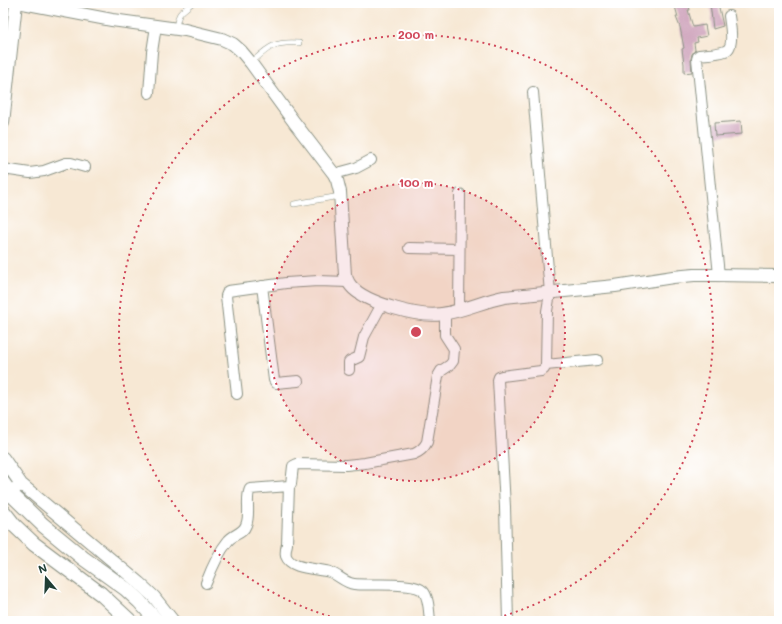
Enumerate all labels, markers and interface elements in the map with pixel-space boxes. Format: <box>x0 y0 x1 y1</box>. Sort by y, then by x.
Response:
text: 200 m <box>398 26 434 42</box>
text: 100 m <box>399 174 433 190</box>
centre of rings <box>409 325 423 339</box>
north arrow <box>26 558 66 598</box>
text: N <box>36 560 49 577</box>

